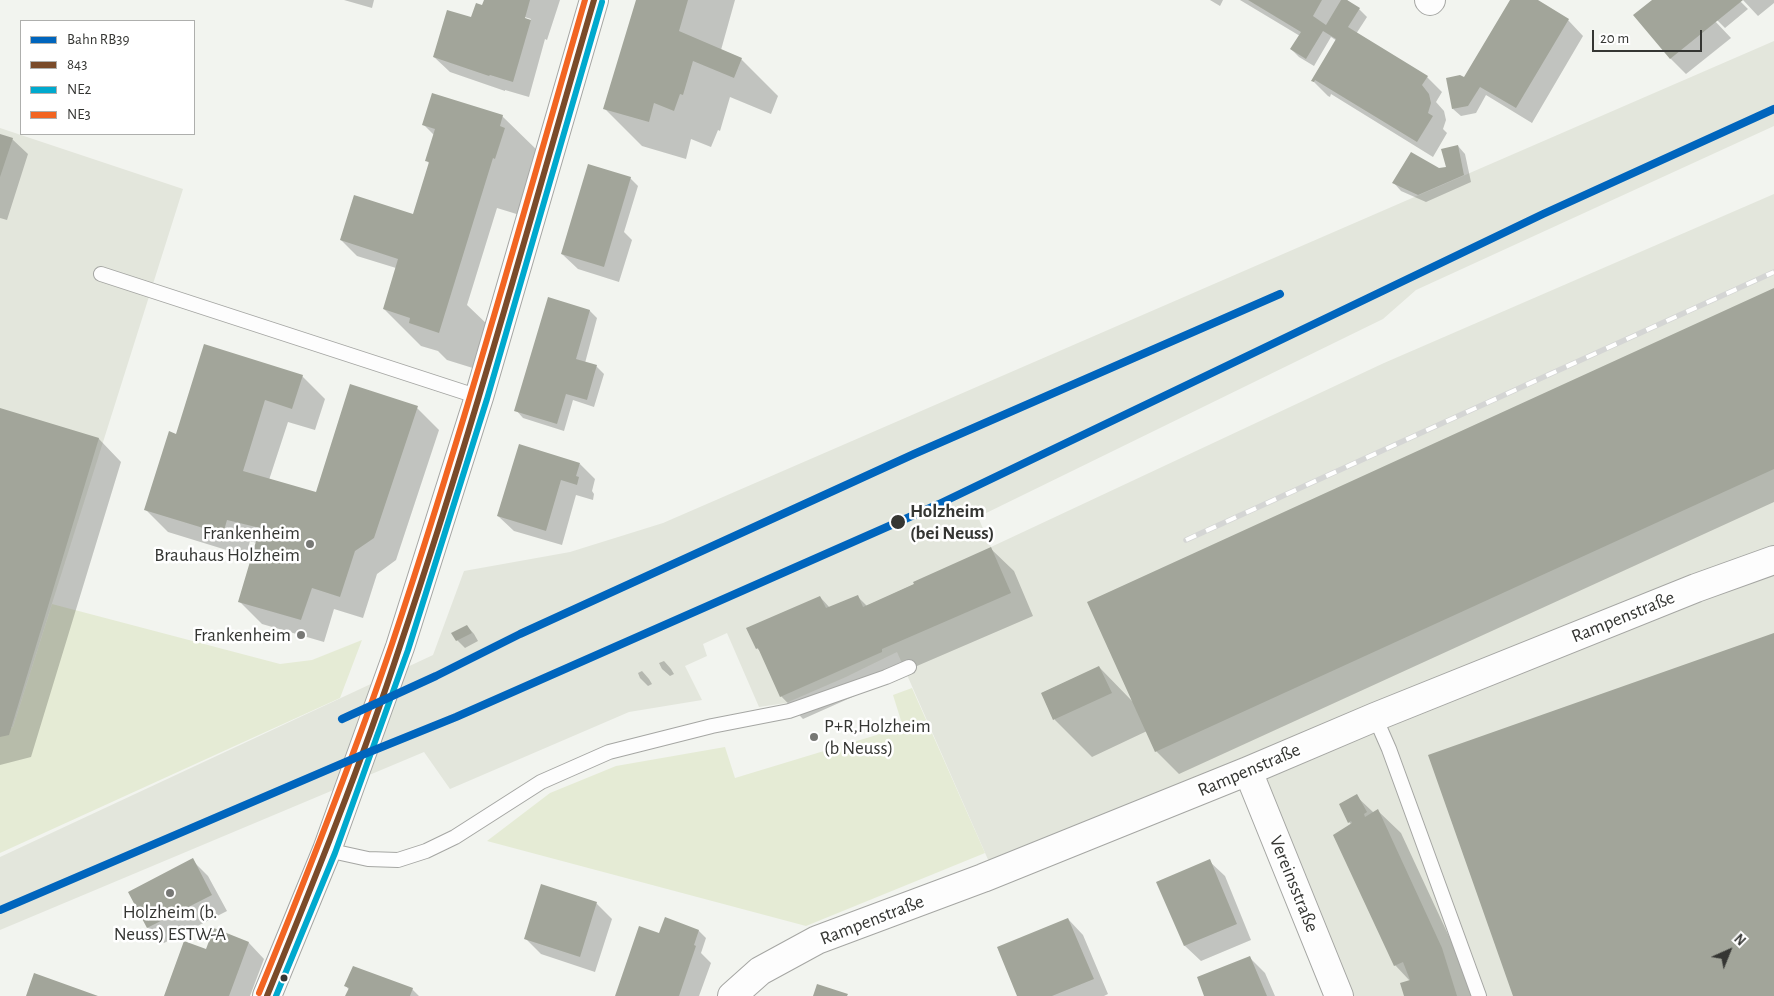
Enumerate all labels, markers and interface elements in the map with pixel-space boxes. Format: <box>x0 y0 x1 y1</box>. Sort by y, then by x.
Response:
legend <box>20 20 195 135</box>
scale bar <box>1594 20 1704 52</box>
text: 20 m <box>1600 31 1629 46</box>
text: Bahn RB39 <box>67 32 129 47</box>
text: 843 <box>67 57 88 72</box>
text: NE2 <box>67 82 91 97</box>
text: NE3 <box>67 107 91 122</box>
place label: Holzheim (bei Neuss) <box>910 500 994 544</box>
marker: Holzheim (bei Neuss) <box>889 513 907 531</box>
place label: Frankenheim Brauhaus Holzheim <box>154 522 300 566</box>
marker: Frankenheim Brauhaus Holzheim <box>304 538 316 550</box>
street label: Rampenstraße <box>1568 586 1678 648</box>
place label: Frankenheim <box>194 624 291 646</box>
marker: Frankenheim <box>295 629 307 641</box>
place label: P+R,Holzheim (b Neuss) <box>824 715 931 759</box>
marker: P+R,Holzheim (b Neuss) <box>808 731 820 743</box>
street label: Rampenstraße <box>1194 738 1304 802</box>
street label: Vereinsstraße <box>1264 832 1324 936</box>
marker: Holzheim (b. Neuss) ESTW-A <box>164 887 176 899</box>
street label: Rampenstraße <box>817 890 927 950</box>
place label: Holzheim (b. Neuss) ESTW-A <box>114 901 226 945</box>
north arrow <box>1704 926 1754 976</box>
text: N <box>1731 932 1748 949</box>
unlabelled marker <box>279 973 289 983</box>

